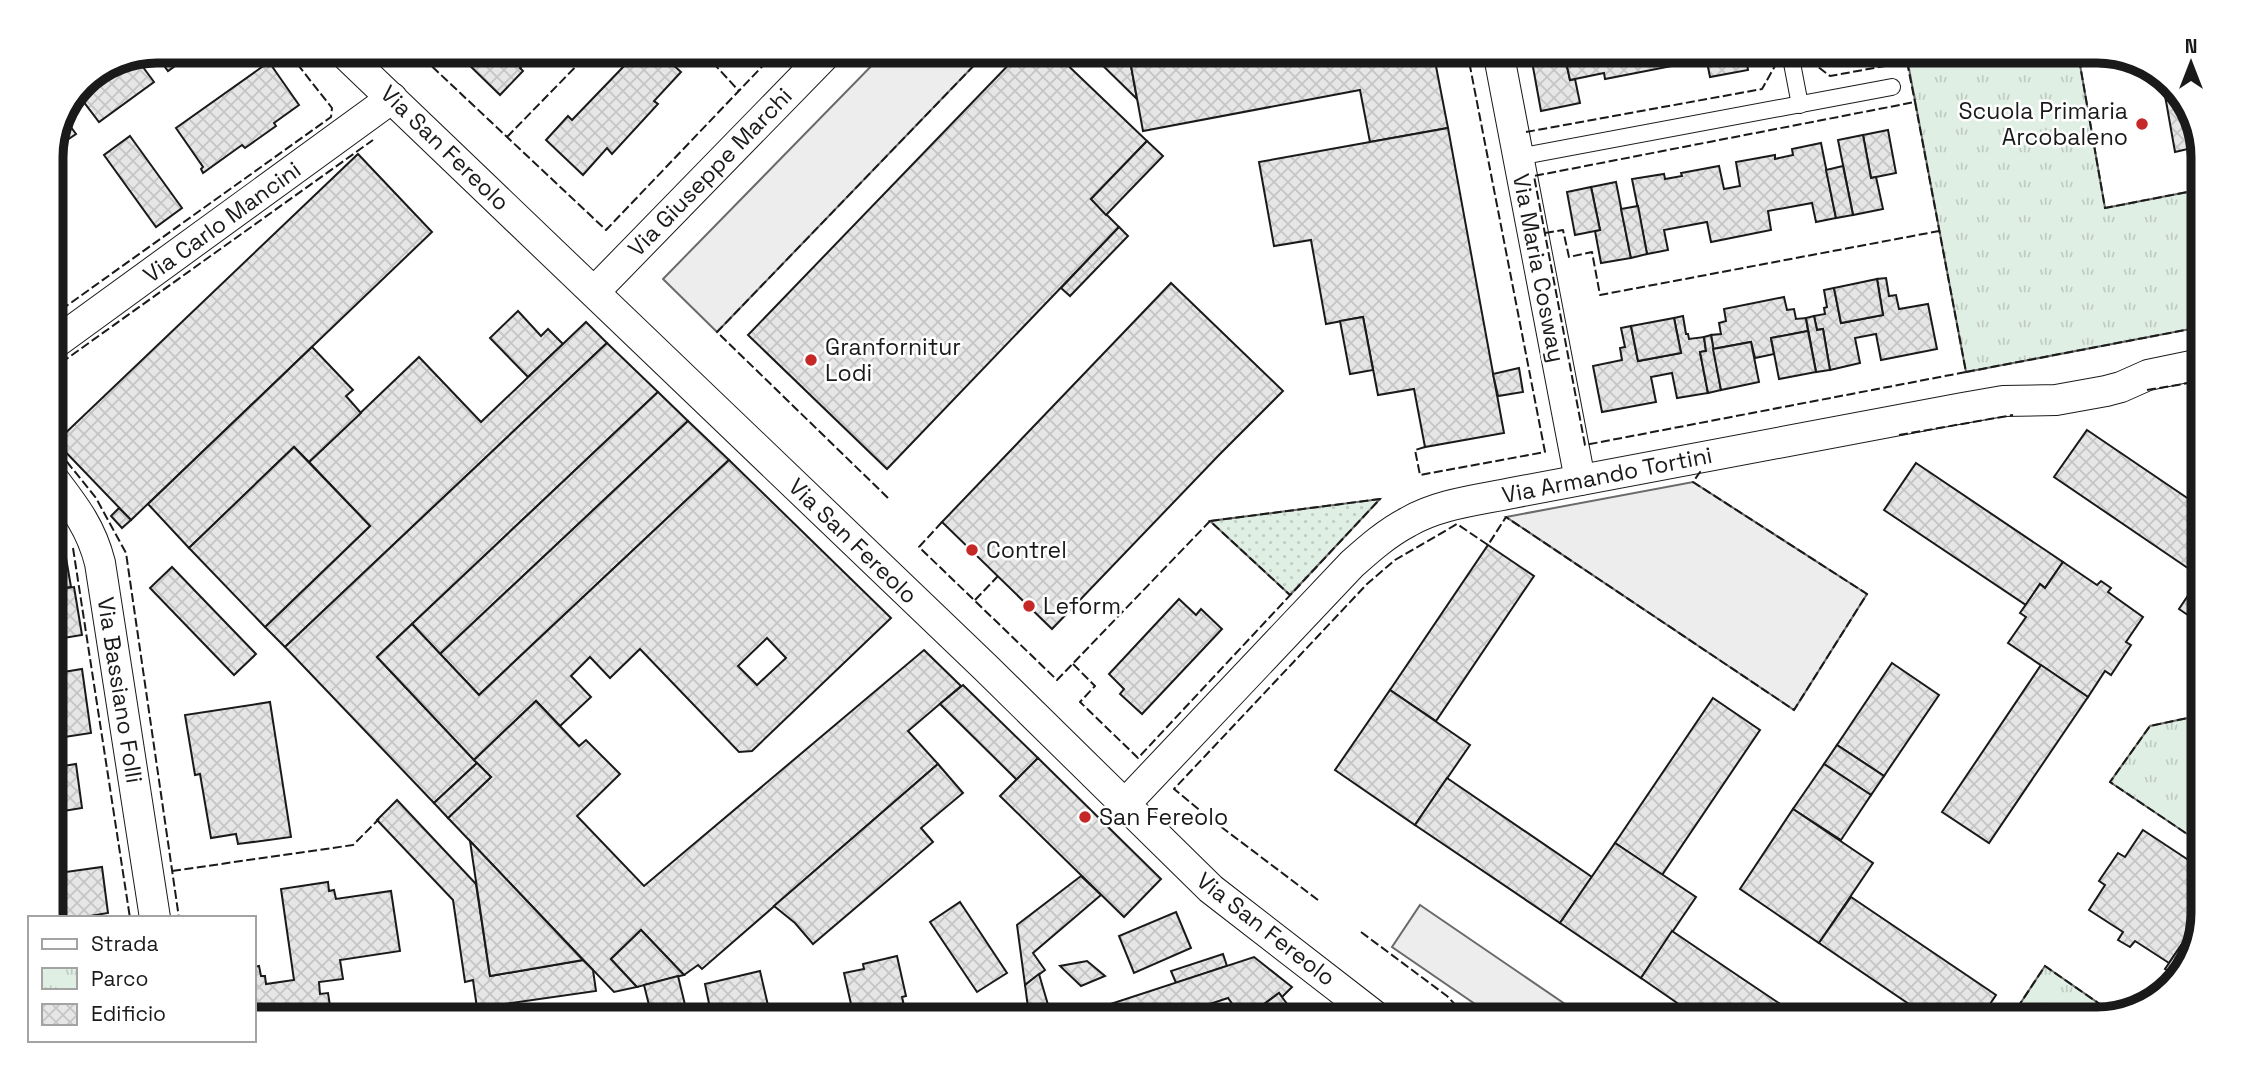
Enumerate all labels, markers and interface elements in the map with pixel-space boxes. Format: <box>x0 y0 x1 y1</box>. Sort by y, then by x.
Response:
north arrow <box>2156 28 2226 98</box>
text: N <box>2185 34 2197 59</box>
street label: Via San Fereolo <box>374 79 516 217</box>
street label: Via Giuseppe Marchi <box>622 81 798 263</box>
place label: Scuola Primaria Arcobaleno <box>1958 96 2128 152</box>
marker: Scuola Primaria Arcobaleno <box>2134 116 2150 132</box>
street label: Via Carlo Mancini <box>137 155 307 289</box>
street label: Via Maria Cosway <box>1506 171 1572 365</box>
place label: Granfornitur Lodi <box>825 332 961 388</box>
marker: Granfornitur Lodi <box>803 352 819 368</box>
street label: Via Armando Tortini <box>1499 440 1715 510</box>
street label: Via San Fereolo <box>782 472 924 610</box>
place label: Contrel <box>986 535 1067 565</box>
marker: Contrel <box>964 542 980 558</box>
place label: Leform <box>1043 591 1121 621</box>
street label: Via Bassiano Folli <box>90 595 150 785</box>
marker: Leform <box>1021 598 1037 614</box>
place label: San Fereolo <box>1099 802 1228 832</box>
marker: San Fereolo <box>1077 809 1093 825</box>
street label: Via San Fereolo <box>1191 865 1341 993</box>
legend <box>28 916 256 1042</box>
text: Strada <box>91 930 158 957</box>
text: Parco <box>91 965 149 992</box>
text: Edificio <box>91 1000 166 1027</box>

